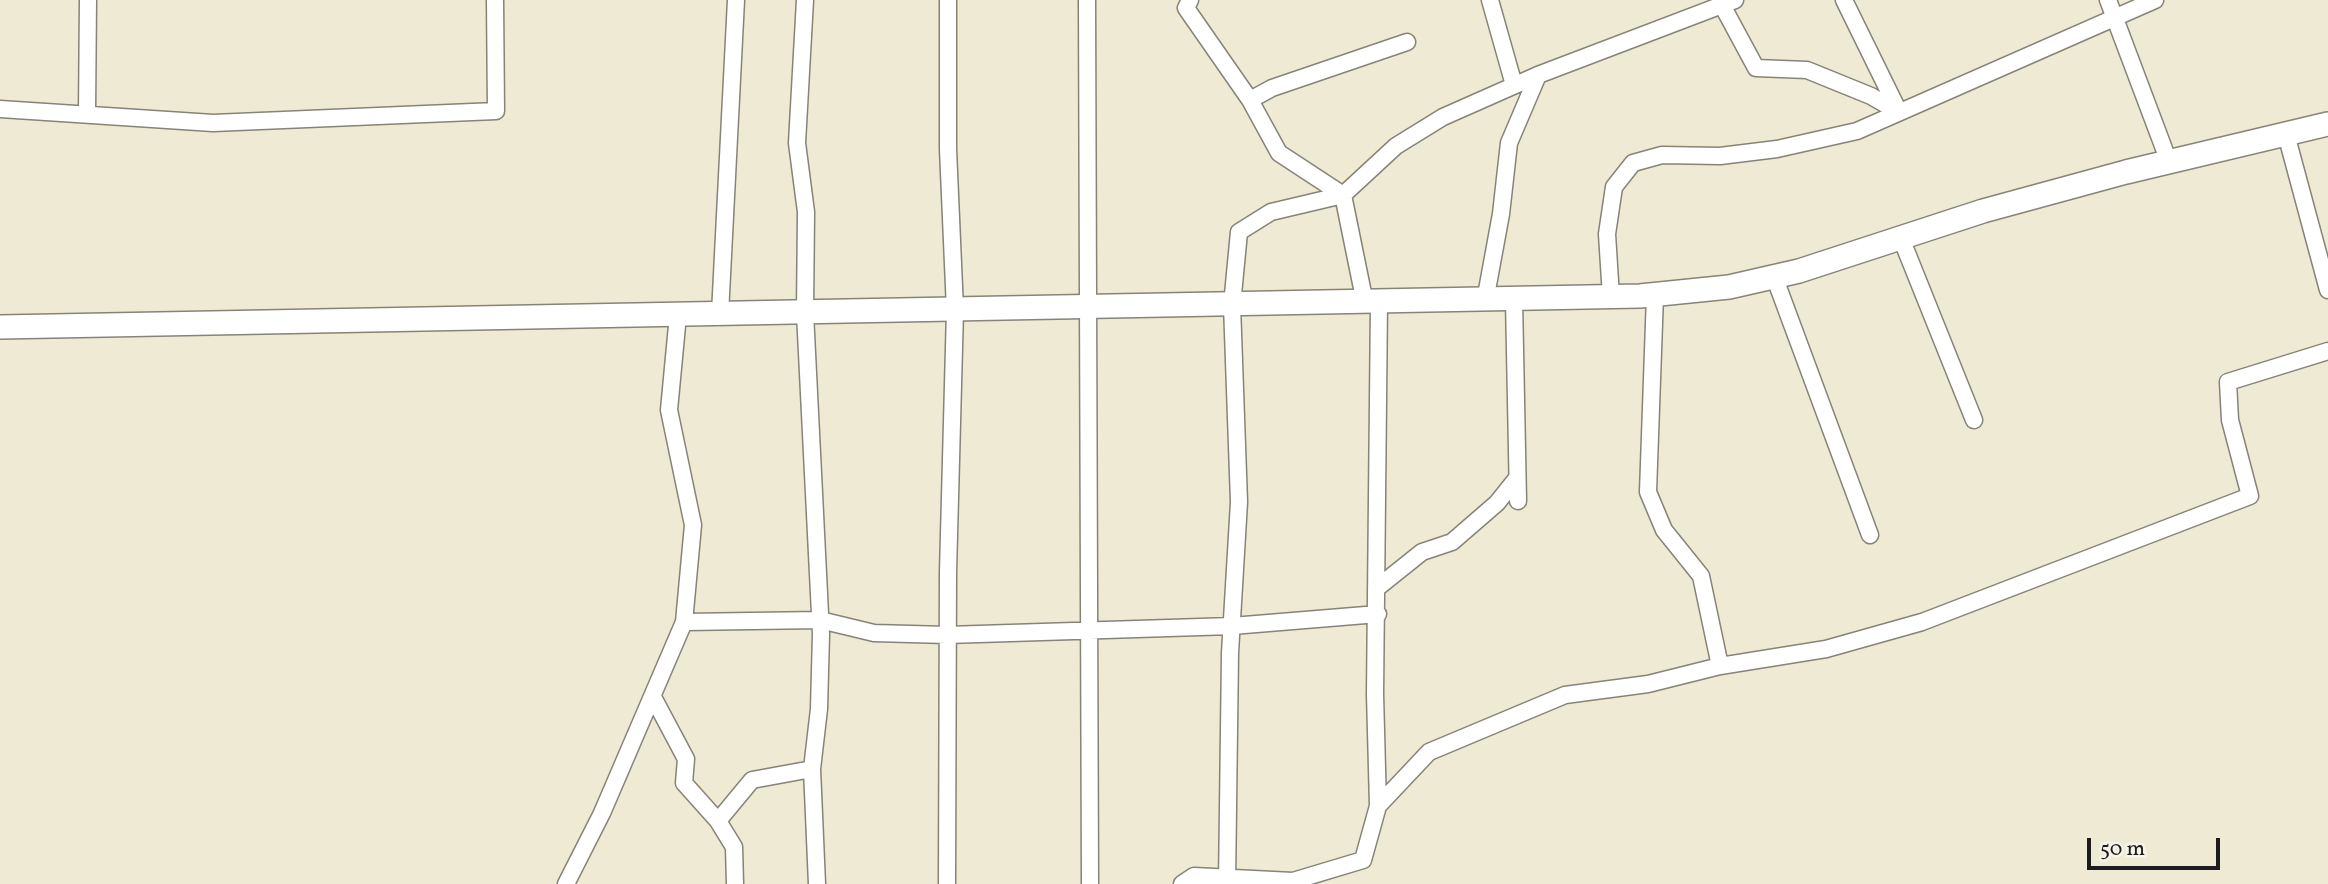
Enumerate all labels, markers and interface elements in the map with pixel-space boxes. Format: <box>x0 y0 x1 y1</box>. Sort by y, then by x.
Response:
scale bar <box>2090 824 2223 868</box>
text: 50 m <box>2100 835 2145 864</box>

